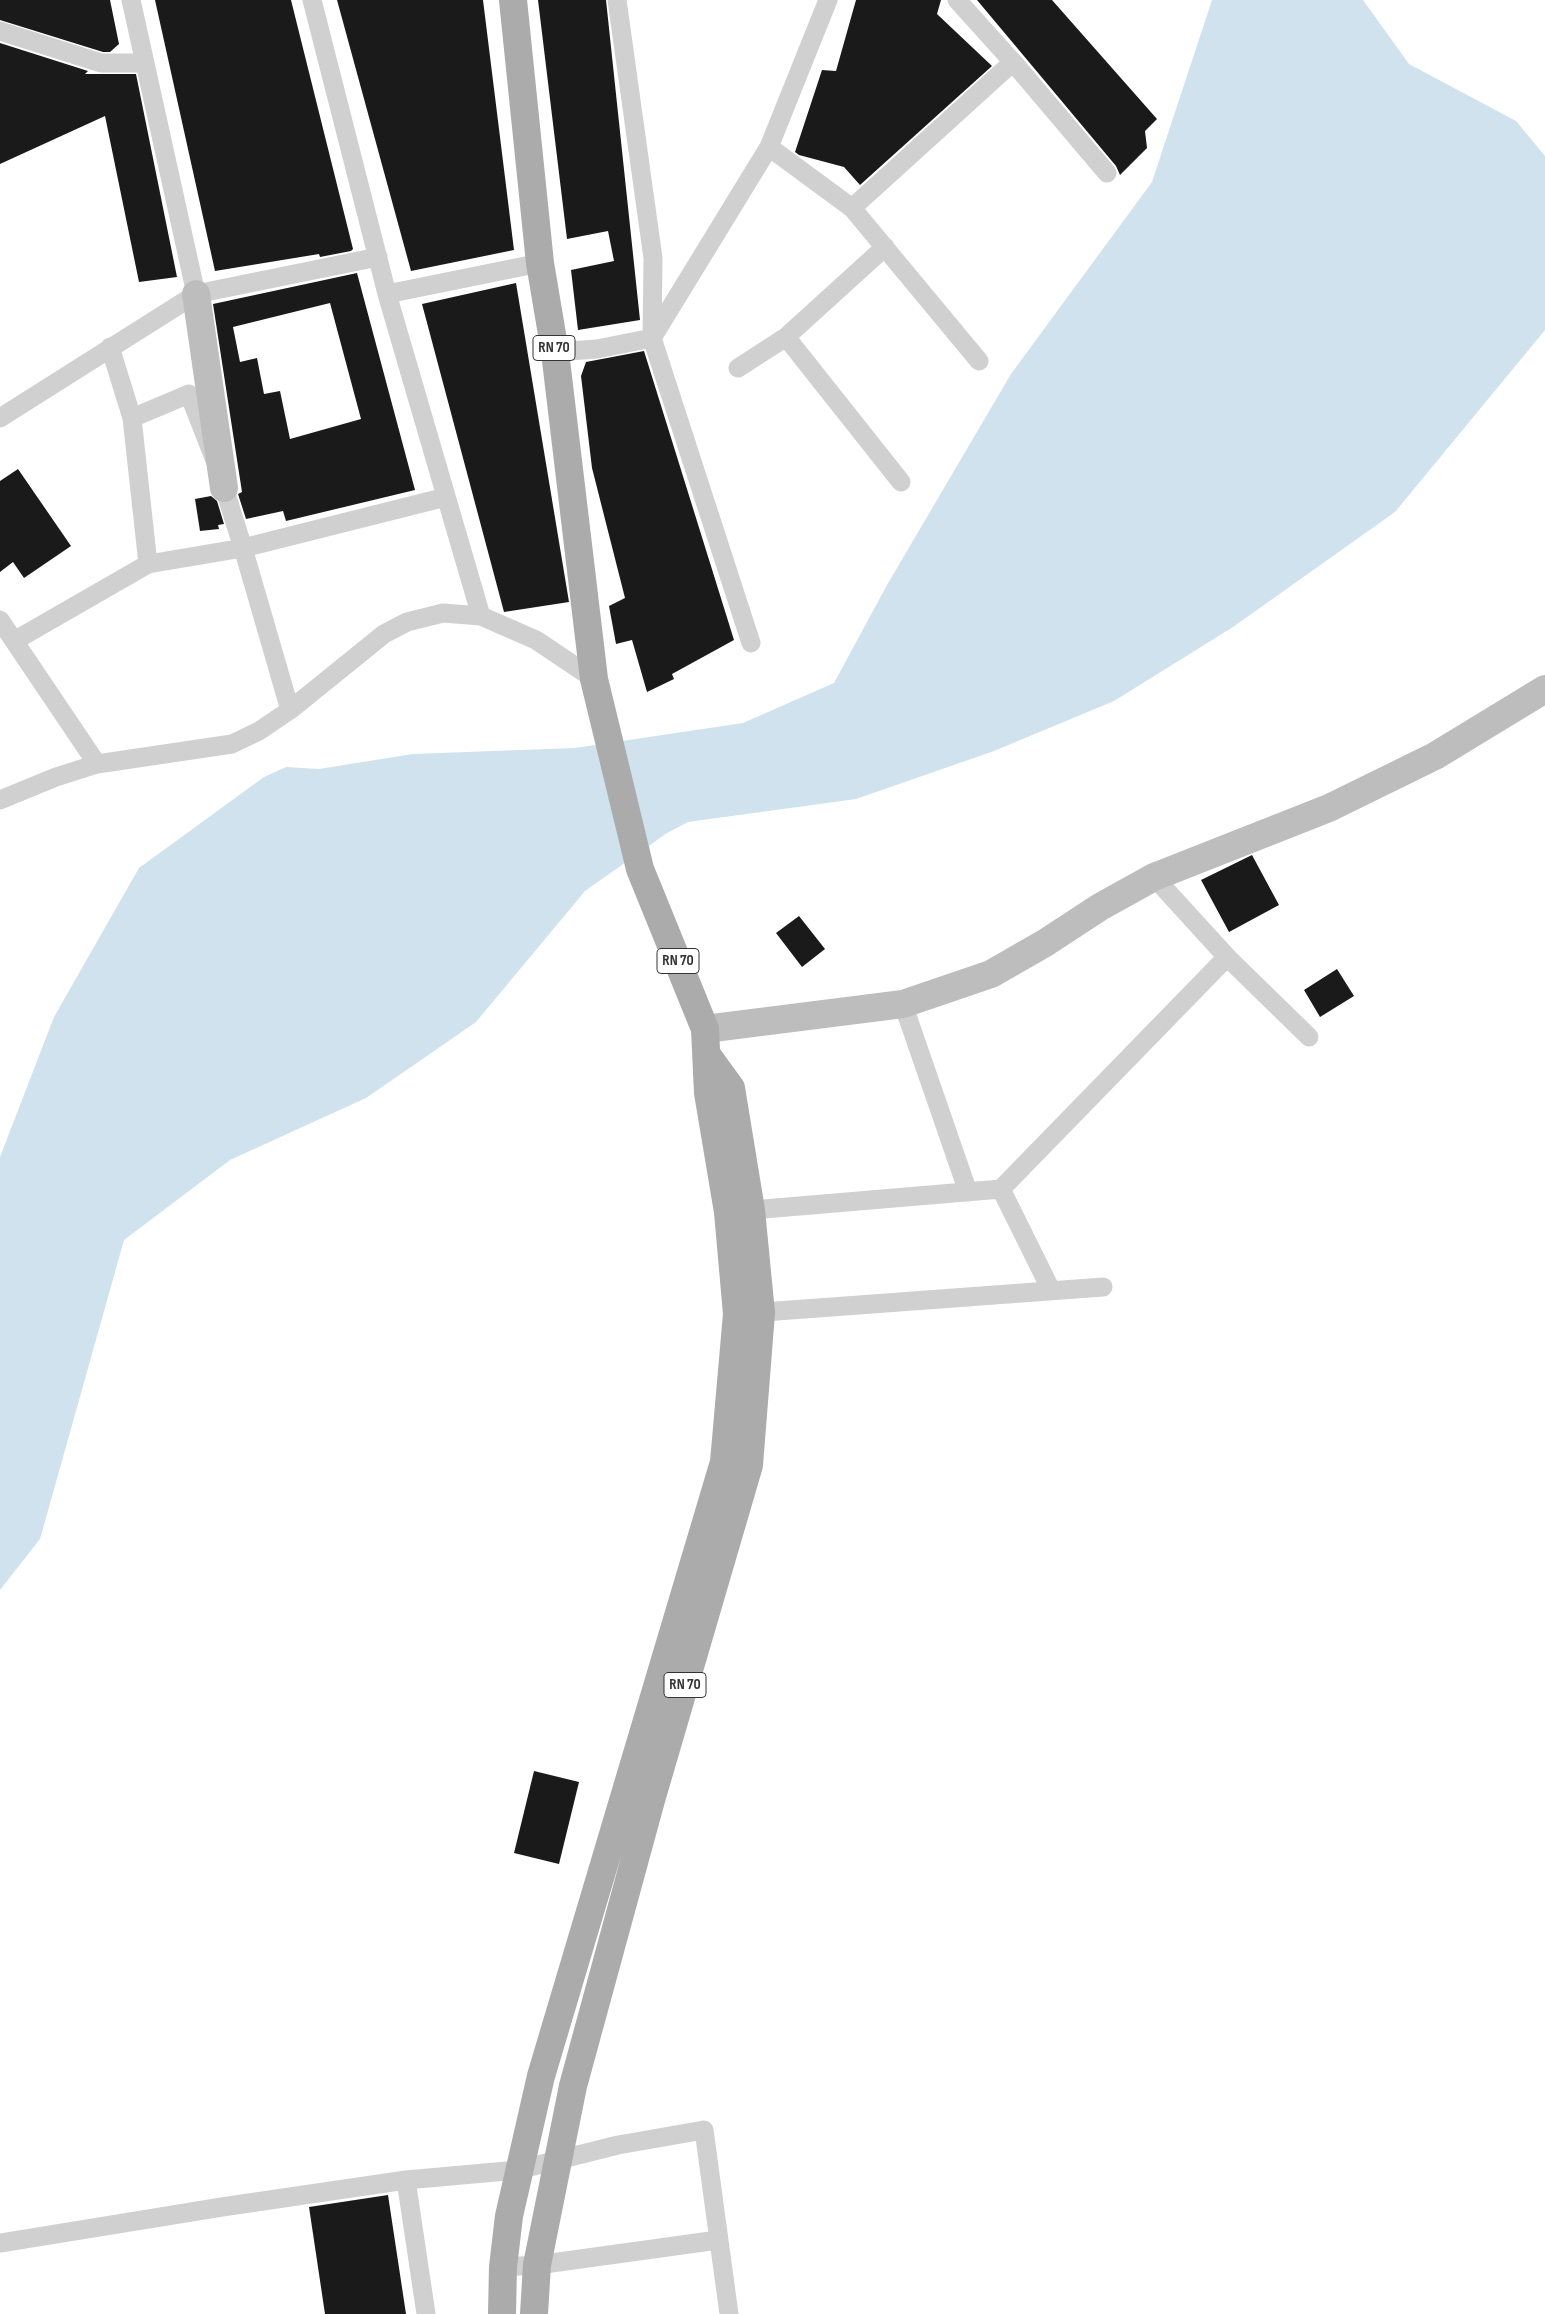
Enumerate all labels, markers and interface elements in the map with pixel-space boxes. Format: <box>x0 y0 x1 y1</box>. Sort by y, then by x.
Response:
road number: RN 70 <box>533 336 575 360</box>
road number: RN 70 <box>657 948 699 974</box>
road number: RN 70 <box>664 1672 706 1698</box>

